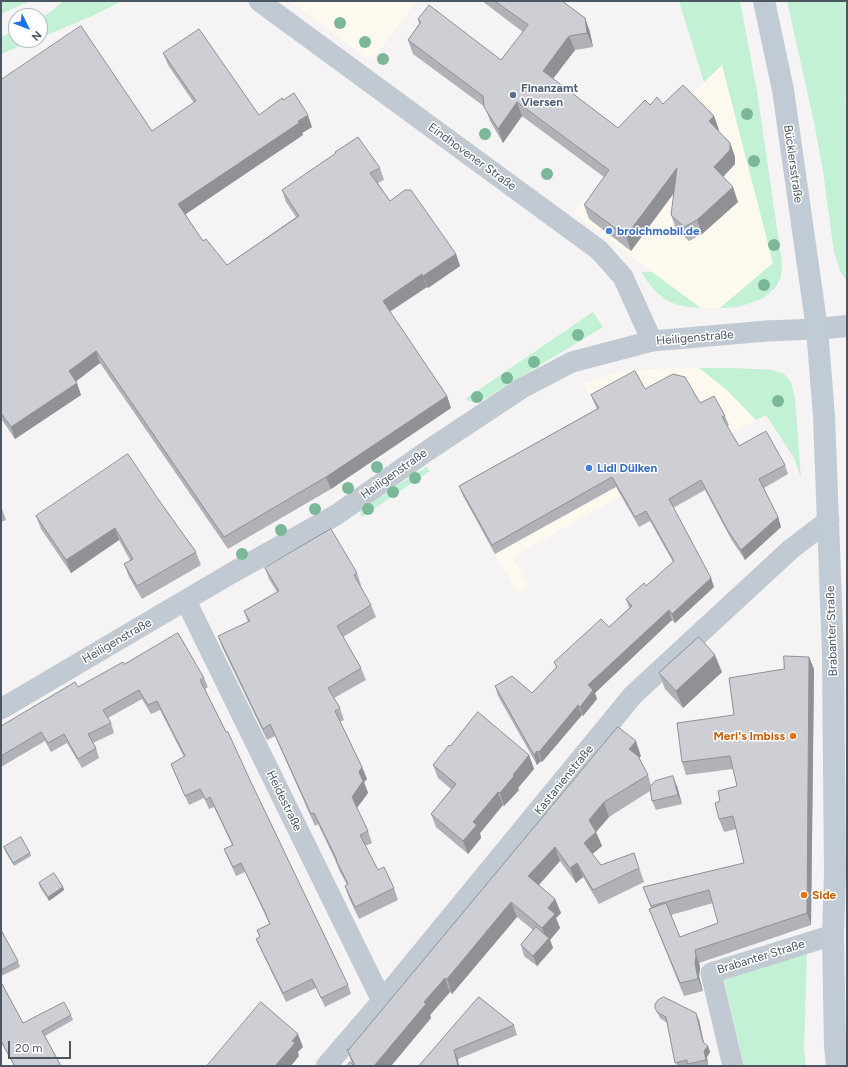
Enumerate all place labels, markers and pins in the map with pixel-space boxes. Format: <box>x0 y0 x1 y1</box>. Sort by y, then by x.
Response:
place label: Finanzamt Viersen <box>521 81 578 109</box>
marker: Finanzamt Viersen <box>508 90 518 100</box>
place label: broichmobil.de <box>617 224 700 238</box>
marker: broichmobil.de <box>604 226 614 236</box>
place label: Lidl Dülken <box>597 461 657 475</box>
marker: Lidl Dülken <box>584 463 594 473</box>
place label: Meri's Imbiss <box>714 729 785 743</box>
marker: Meri's Imbiss <box>788 731 798 741</box>
place label: Side <box>812 888 836 902</box>
marker: Side <box>799 890 809 900</box>

